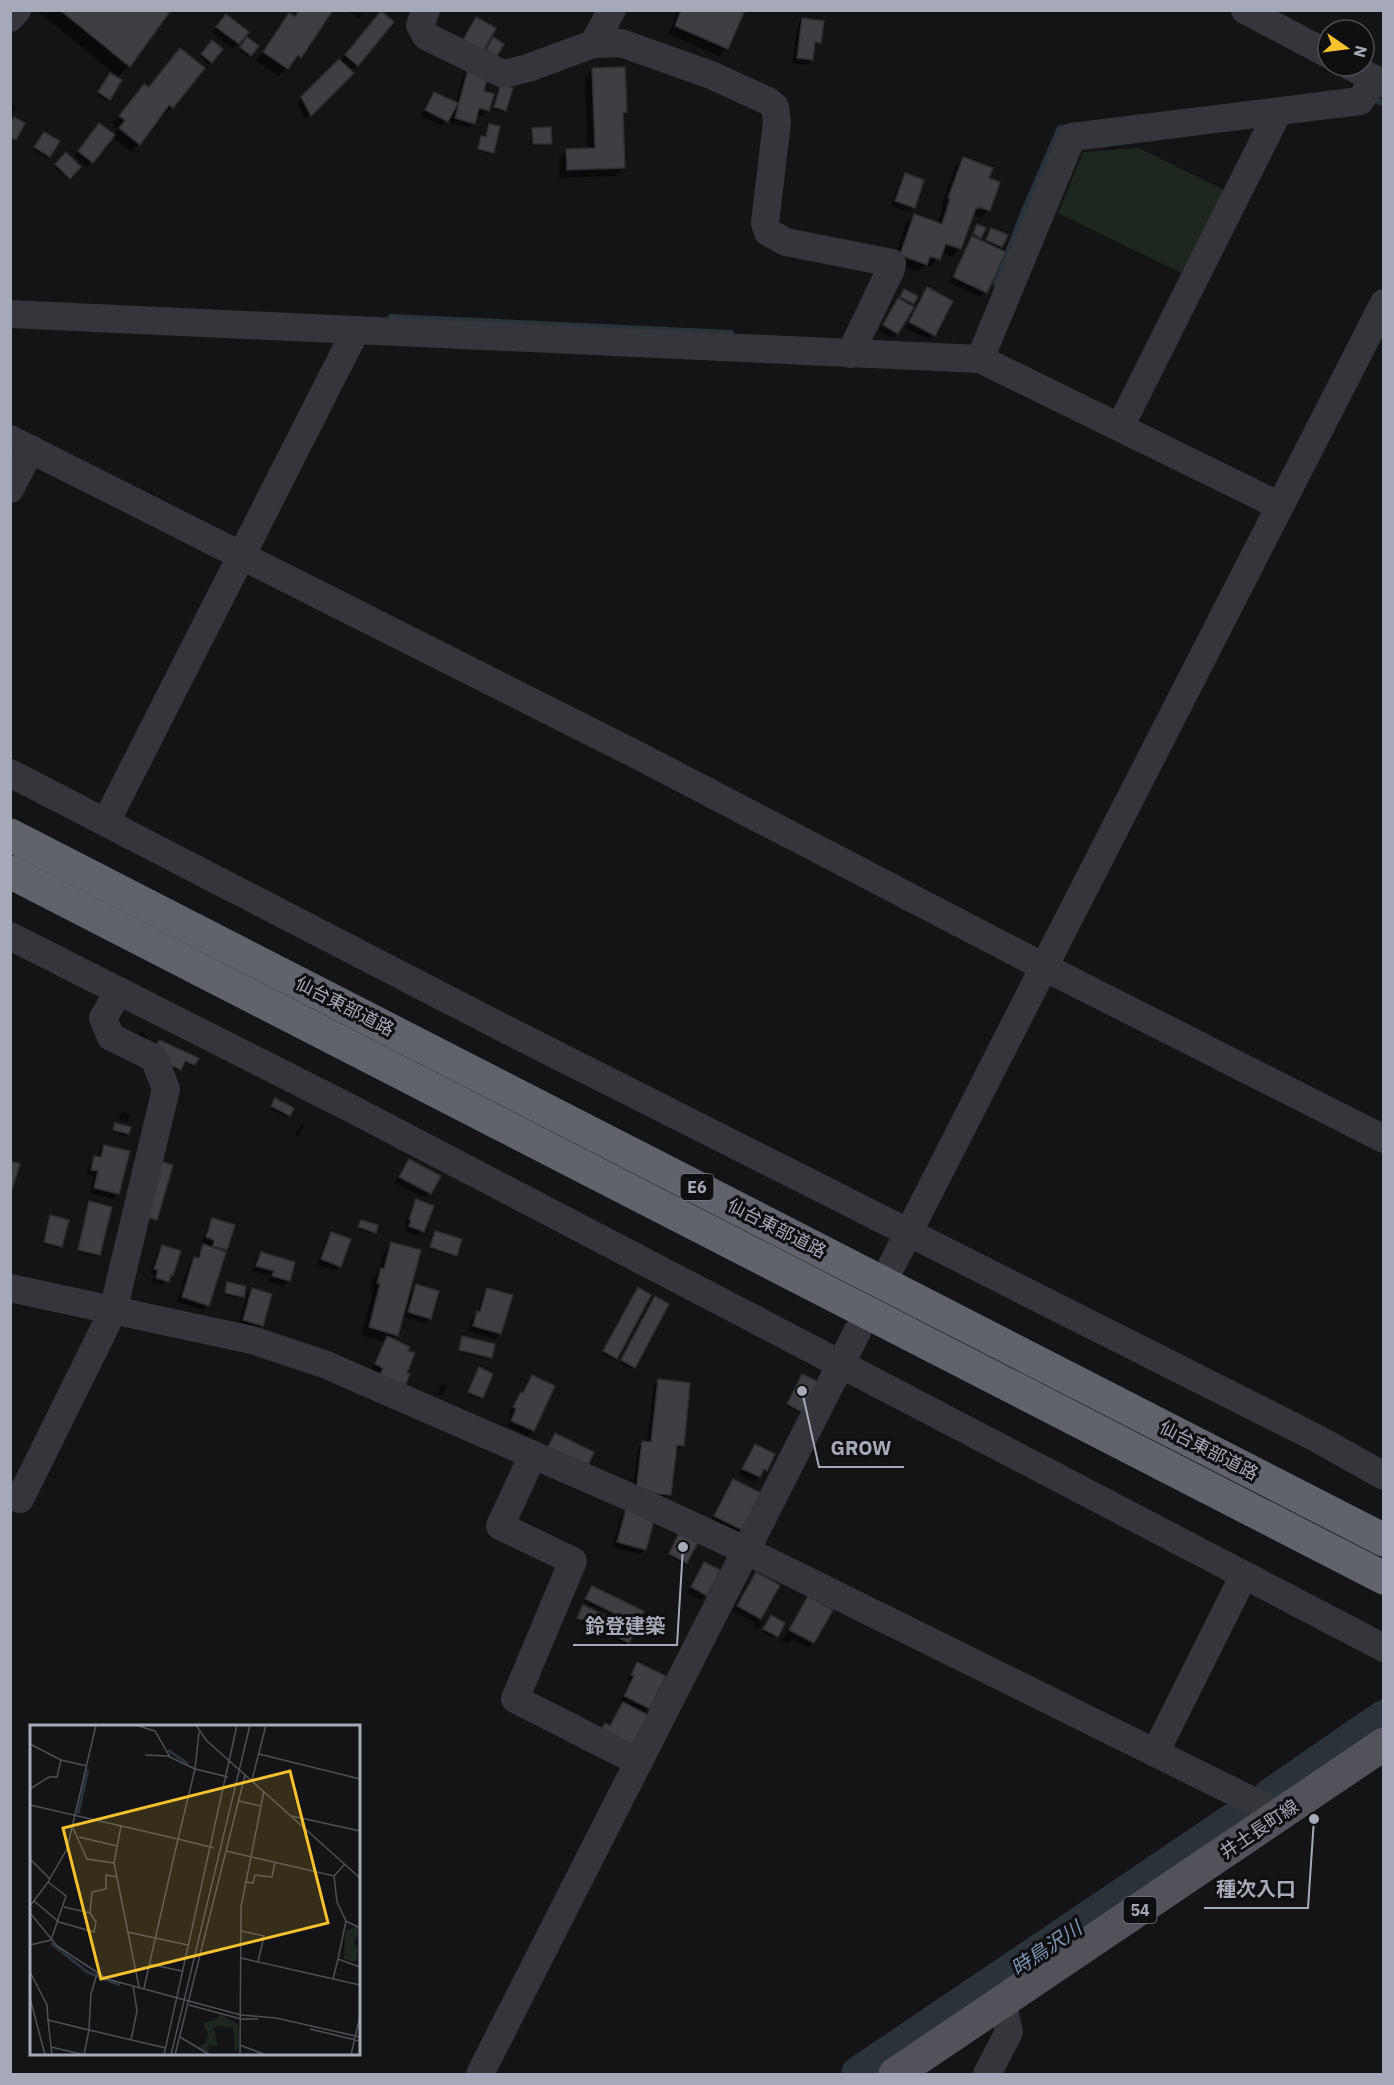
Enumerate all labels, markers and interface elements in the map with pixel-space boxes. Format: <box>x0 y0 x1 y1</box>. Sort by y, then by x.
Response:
north arrow <box>1316 18 1376 78</box>
text: N <box>1349 44 1372 60</box>
street label: 仙台東部道路 <box>292 971 398 1041</box>
road number: E6 <box>680 1174 714 1200</box>
street label: 仙台東部道路 <box>724 1193 830 1263</box>
street label: 仙台東部道路 <box>1156 1415 1262 1485</box>
callout: GROW <box>819 1429 904 1467</box>
text: GROW <box>831 1434 891 1461</box>
callout: 鈴登建築 <box>573 1607 677 1645</box>
text: 鈴登建築 <box>585 1612 665 1639</box>
inset map <box>30 1725 360 2055</box>
street label: 井土長町線 <box>1215 1794 1303 1864</box>
callout: 種次入口 <box>1204 1870 1308 1908</box>
text: 種次入口 <box>1216 1875 1296 1902</box>
road number: 54 <box>1124 1897 1156 1923</box>
water label: 時鳥沢川 <box>1005 1913 1088 1982</box>

